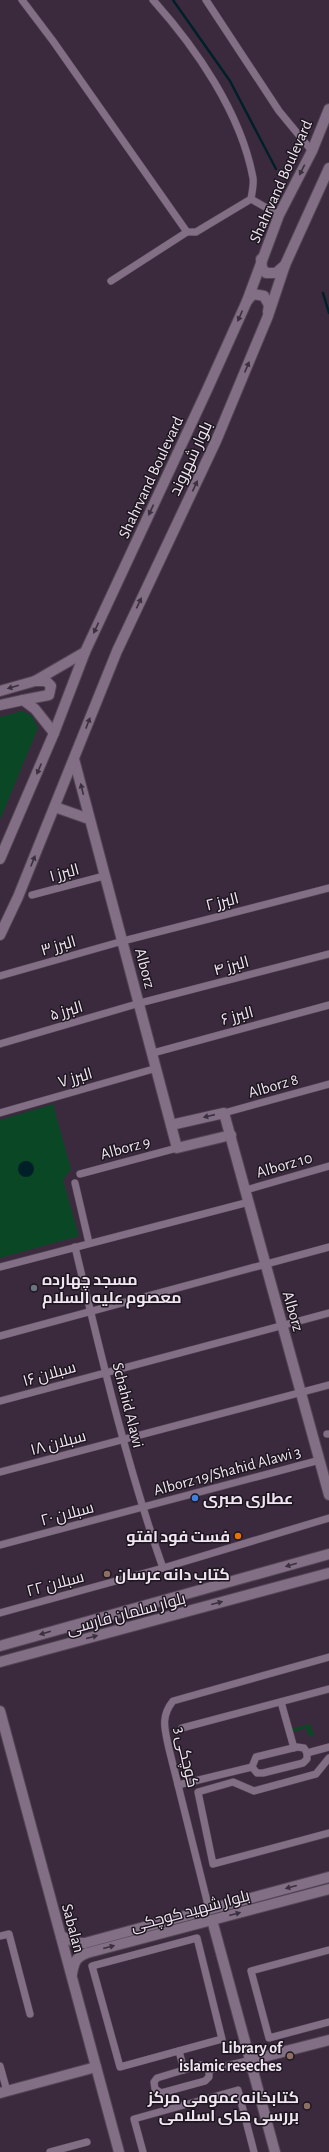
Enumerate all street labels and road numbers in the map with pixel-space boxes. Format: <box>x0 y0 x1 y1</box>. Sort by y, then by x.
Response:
street label: Shahrvand Boulevard <box>247 118 315 245</box>
street label: Shahrvand Boulevard <box>116 414 186 541</box>
street label: بلوار شهروند <box>166 418 217 499</box>
street label: البرز ۱ <box>48 861 81 886</box>
street label: البرز ۲ <box>204 890 241 915</box>
street label: البرز ۳ <box>39 933 78 960</box>
street label: Alborz <box>132 946 158 990</box>
street label: البرز ۴ <box>212 954 251 979</box>
street label: البرز ۵ <box>48 999 85 1024</box>
street label: البرز ۶ <box>219 1004 255 1029</box>
street label: البرز ۷ <box>56 1065 95 1091</box>
street label: Alborz 8 <box>247 1071 300 1101</box>
street label: Alborz 9 <box>99 1134 152 1162</box>
street label: Alborz 10 <box>254 1149 314 1181</box>
street label: Alborz <box>280 1289 306 1334</box>
street label: سبلان ۱۶ <box>21 1359 78 1391</box>
street label: Schahid Alawi <box>110 1361 146 1450</box>
street label: سبلان ۱۸ <box>29 1428 88 1460</box>
street label: Alborz 19/Shahid Alawi 3 <box>152 1444 303 1498</box>
street label: سبلان ۲۰ <box>39 1499 96 1531</box>
street label: سبلان ۲۲ <box>25 1569 86 1601</box>
street label: بلوار سلمان فارسی <box>65 1590 188 1639</box>
street label: کوچکی 3 <box>168 1725 201 1790</box>
street label: بلوار شهید کوچکی <box>129 1886 252 1937</box>
street label: Sabalan <box>59 1902 87 1954</box>

